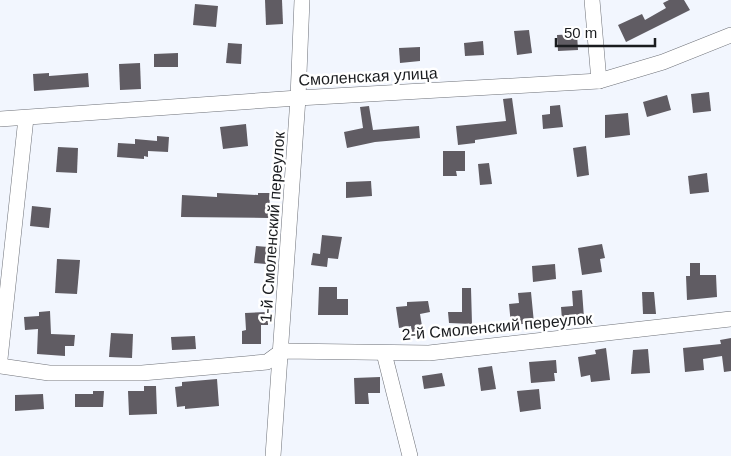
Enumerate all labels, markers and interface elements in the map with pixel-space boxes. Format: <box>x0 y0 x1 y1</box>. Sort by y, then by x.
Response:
scale bar <box>556 15 655 47</box>
text: 50 m <box>564 24 597 41</box>
street label: Смоленская улица <box>298 64 438 89</box>
street label: 1-й Смоленский переулок <box>257 130 288 323</box>
street label: 2-й Смоленский переулок <box>401 310 594 343</box>

